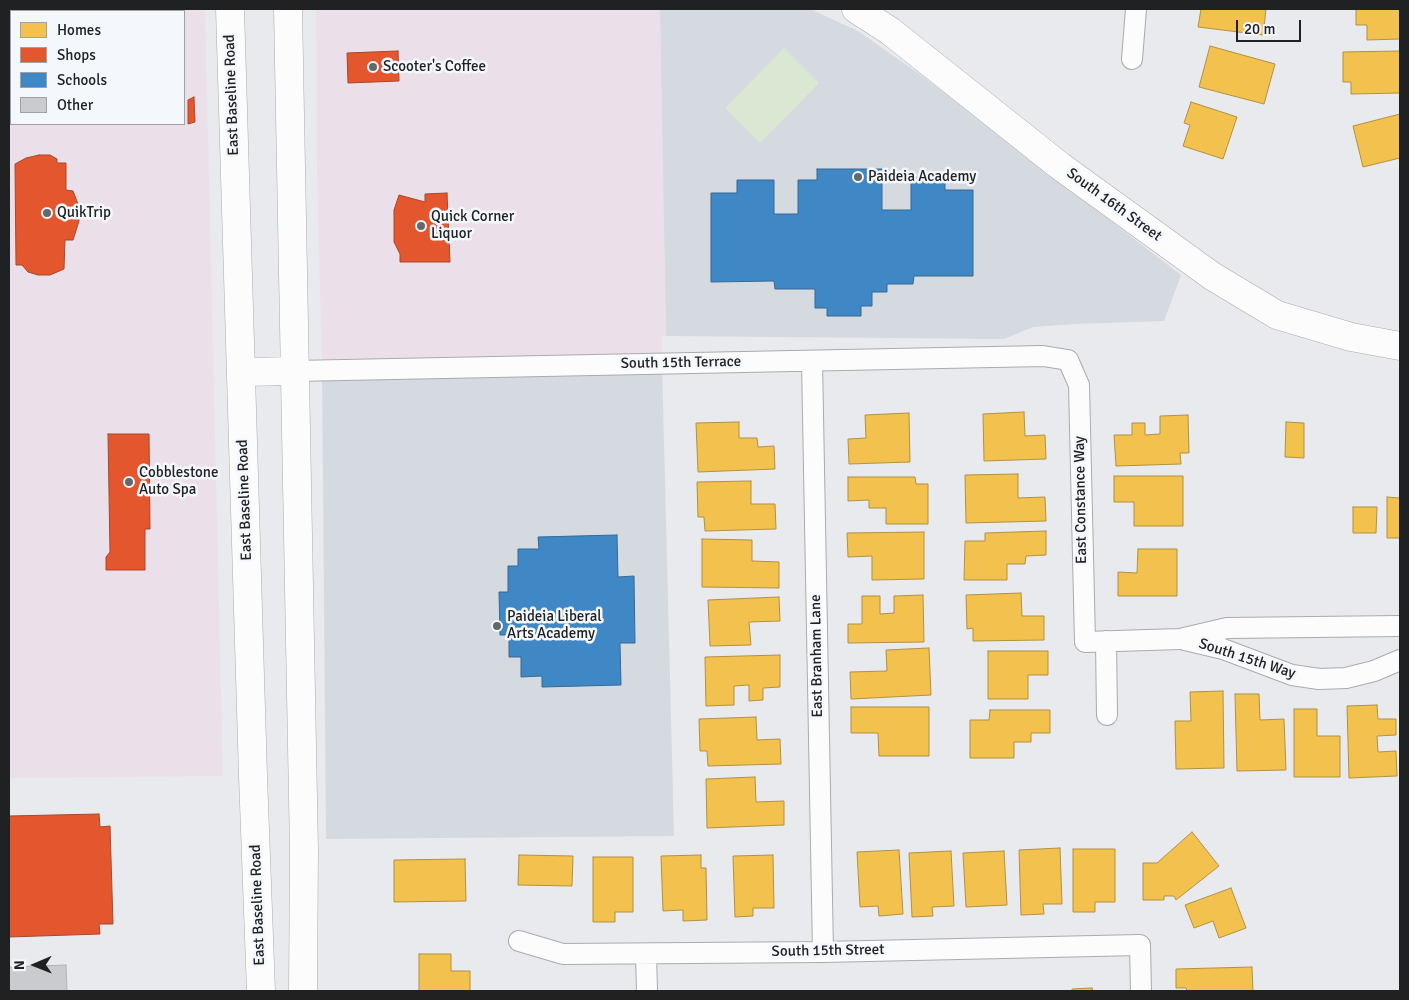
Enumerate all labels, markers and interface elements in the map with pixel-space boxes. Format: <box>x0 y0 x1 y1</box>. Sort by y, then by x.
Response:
legend <box>10 10 185 125</box>
scale bar <box>1239 10 1304 42</box>
text: 20 m <box>1244 20 1275 38</box>
text: Homes <box>57 21 101 39</box>
street label: East Baseline Road <box>221 34 243 156</box>
text: Shops <box>57 46 96 64</box>
place label: Scooter's Coffee <box>383 58 486 76</box>
marker: Scooter's Coffee <box>367 61 379 73</box>
text: Schools <box>57 71 107 89</box>
text: Other <box>57 96 93 114</box>
street label: South 16th Street <box>1063 164 1165 246</box>
place label: Paideia Academy <box>868 168 976 186</box>
marker: Paideia Academy <box>852 171 864 183</box>
place label: QuikTrip <box>57 204 111 222</box>
marker: QuikTrip <box>41 207 53 219</box>
place label: Quick Corner Liquor <box>431 208 514 243</box>
marker: Quick Corner Liquor <box>415 220 427 232</box>
street label: South 15th Terrace <box>621 353 741 373</box>
street label: East Constance Way <box>1071 436 1091 564</box>
street label: East Baseline Road <box>234 439 256 561</box>
place label: Cobblestone Auto Spa <box>139 464 218 499</box>
marker: Cobblestone Auto Spa <box>123 476 135 488</box>
street label: East Branham Lane <box>807 594 827 718</box>
place label: Paideia Liberal Arts Academy <box>507 608 602 643</box>
marker: Paideia Liberal Arts Academy <box>491 620 503 632</box>
street label: South 15th Way <box>1196 635 1298 683</box>
street label: East Baseline Road <box>247 844 269 966</box>
north arrow <box>10 940 60 990</box>
street label: South 15th Street <box>771 941 885 961</box>
text: N <box>11 960 28 970</box>

